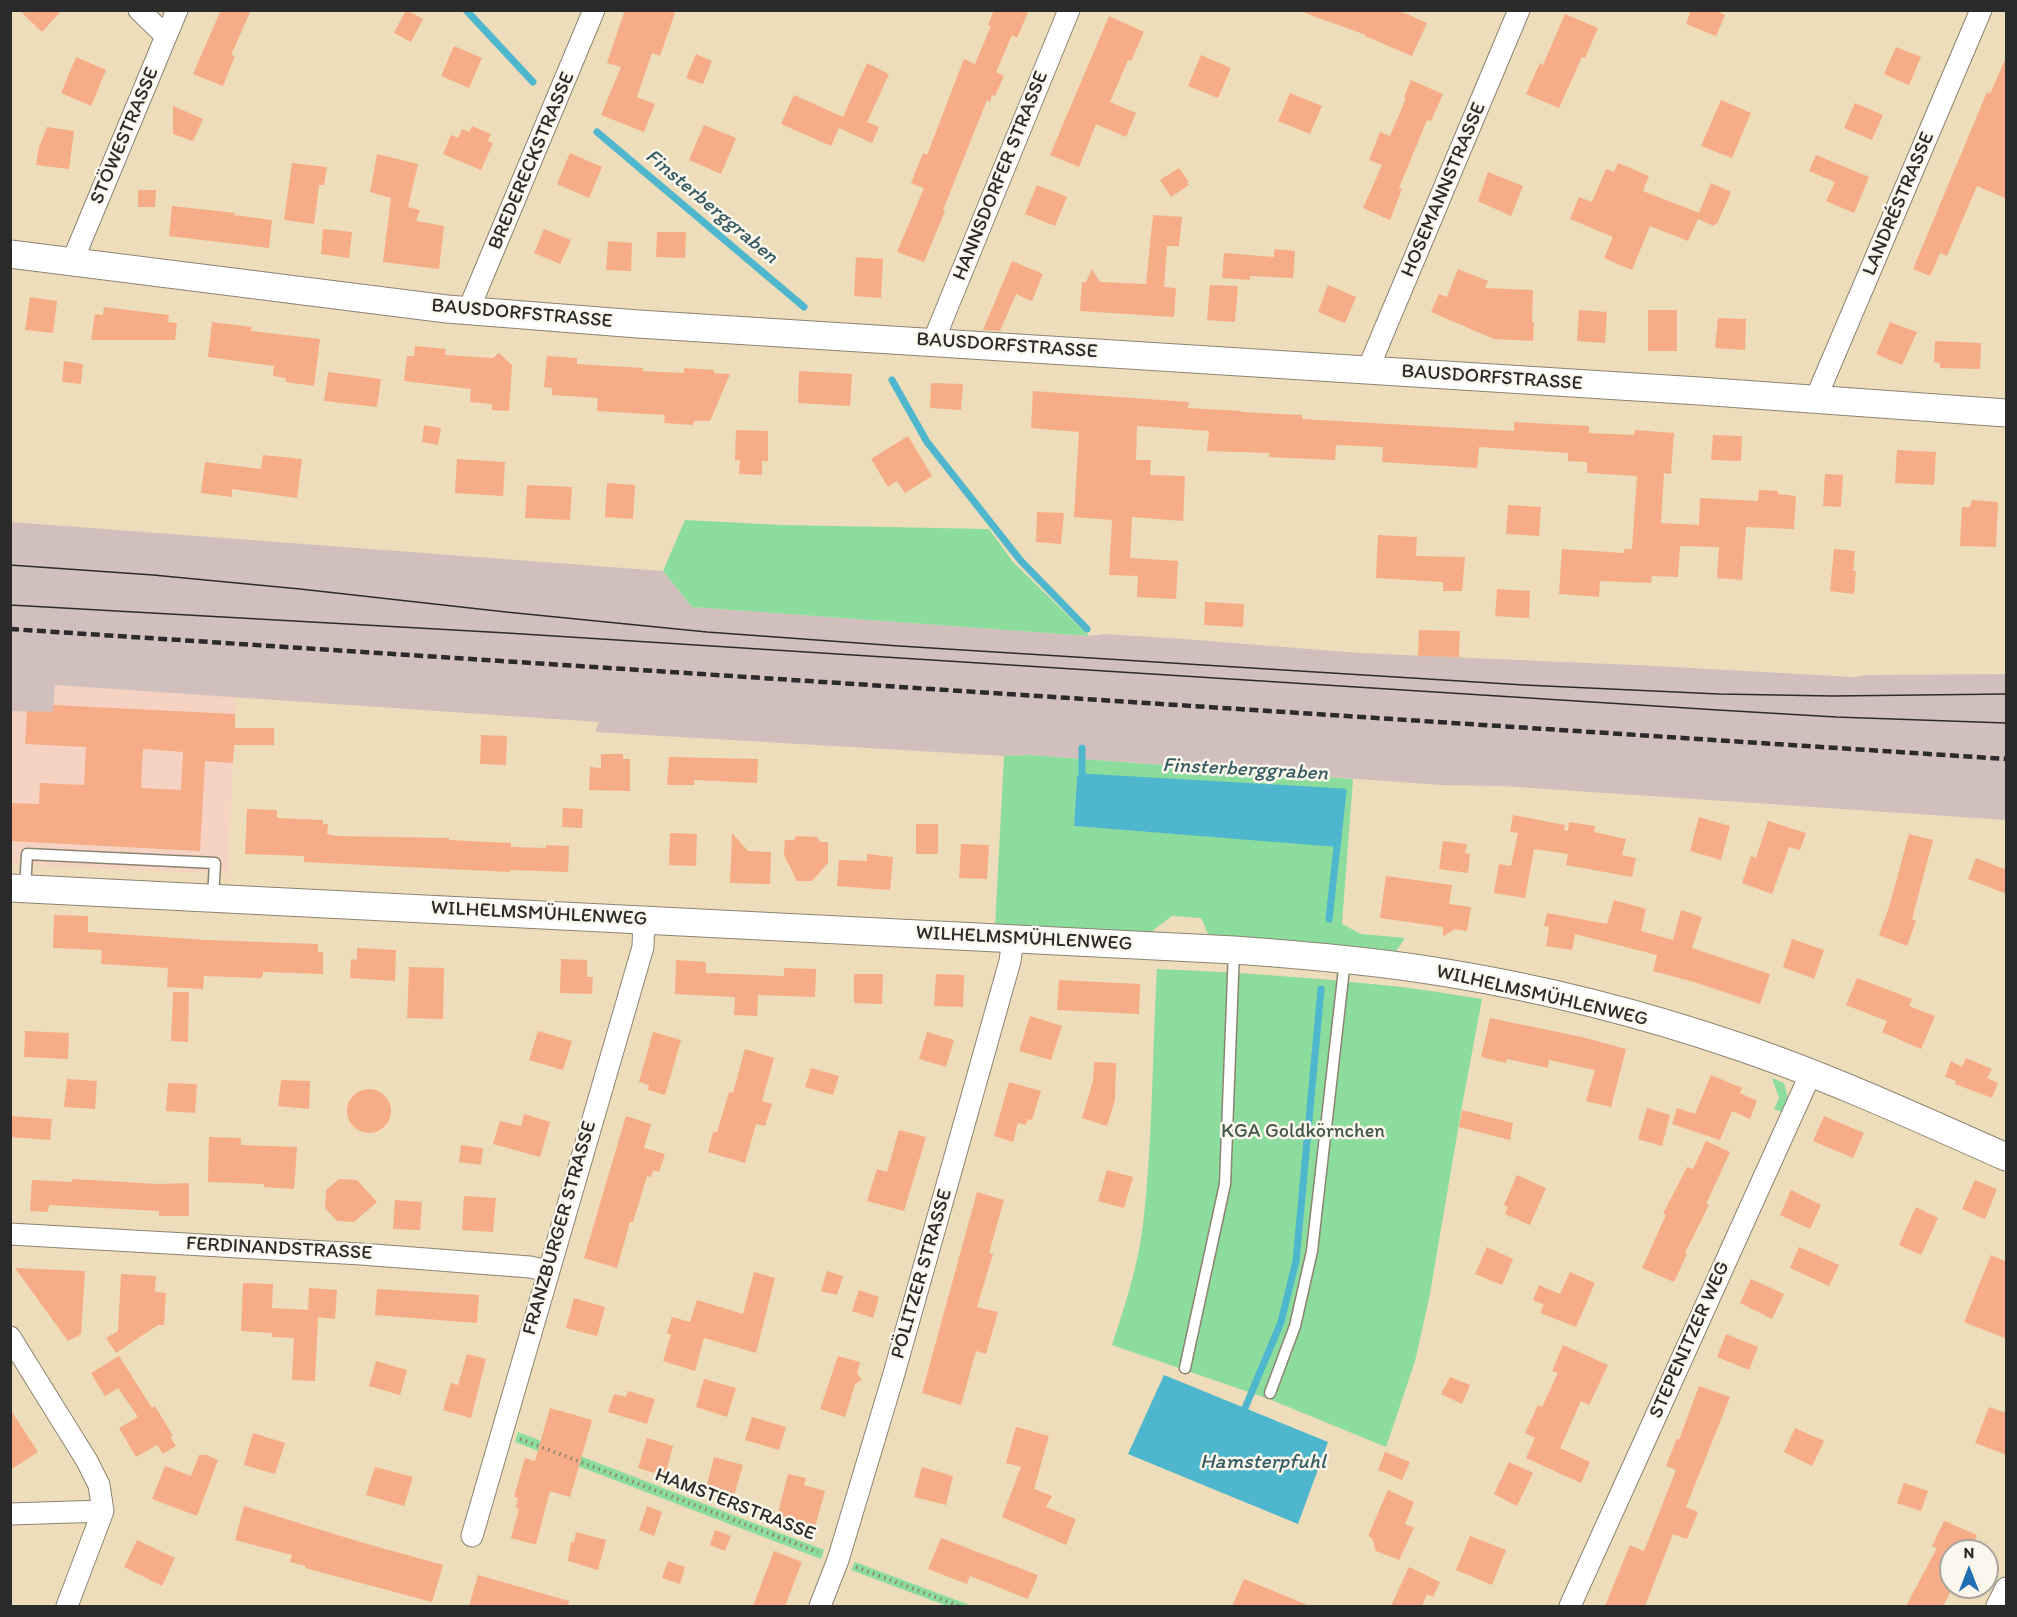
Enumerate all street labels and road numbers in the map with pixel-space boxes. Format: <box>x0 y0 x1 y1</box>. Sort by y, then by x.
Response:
street label: STÖWESTRASSE <box>85 64 165 208</box>
street label: BREDERECKSTRASSE <box>484 68 580 254</box>
street label: HANNSDORFER STRASSE <box>948 68 1054 284</box>
street label: HOSEMANNSTRASSE <box>1396 99 1492 281</box>
street label: LANDRÉSTRASSE <box>1858 129 1940 279</box>
street label: BAUSDORFSTRASSE <box>430 294 614 334</box>
street label: BAUSDORFSTRASSE <box>916 328 1098 364</box>
street label: BAUSDORFSTRASSE <box>1401 360 1583 396</box>
street label: WILHELMSMÜHLENWEG <box>430 896 648 932</box>
street label: WILHELMSMÜHLENWEG <box>915 921 1133 957</box>
street label: WILHELMSMÜHLENWEG <box>1434 960 1650 1032</box>
street label: FRANZBURGER STRASSE <box>518 1118 602 1338</box>
street label: PÖLITZER STRASSE <box>886 1186 958 1362</box>
street label: FERDINANDSTRASSE <box>185 1232 373 1266</box>
street label: STEPENITZER WEG <box>1645 1258 1735 1422</box>
street label: HAMSTERSTRASSE <box>651 1463 819 1547</box>

